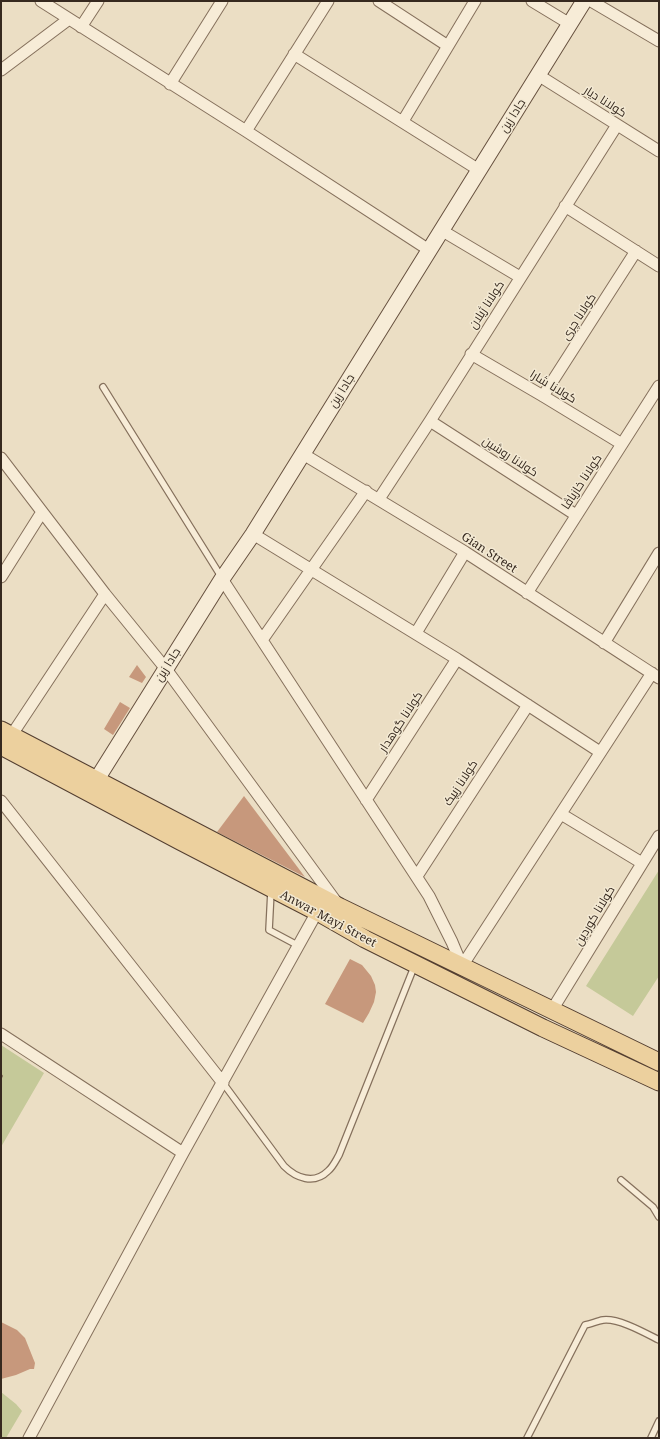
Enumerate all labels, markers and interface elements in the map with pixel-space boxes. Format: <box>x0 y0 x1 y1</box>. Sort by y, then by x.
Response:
street label: کولانا دیار <box>581 83 629 121</box>
street label: جادا زین <box>497 96 529 136</box>
street label: کولانا ژیلان <box>466 278 508 332</box>
street label: کولانا چری <box>559 291 599 343</box>
street label: کولانا شارا <box>527 367 579 407</box>
street label: جادا زین <box>326 371 358 411</box>
street label: کولانا روشین <box>479 434 541 480</box>
street label: کولانا خازیاڤا <box>559 452 605 512</box>
street label: Gian Street <box>458 530 520 576</box>
street label: جادا زین <box>152 645 184 685</box>
street label: کولانا گوهدار <box>376 689 426 755</box>
street label: کولانا زیپک <box>441 757 481 809</box>
street label: کولانا کوردین <box>572 884 618 948</box>
street label: Anwar Mayi Street <box>277 888 379 950</box>

